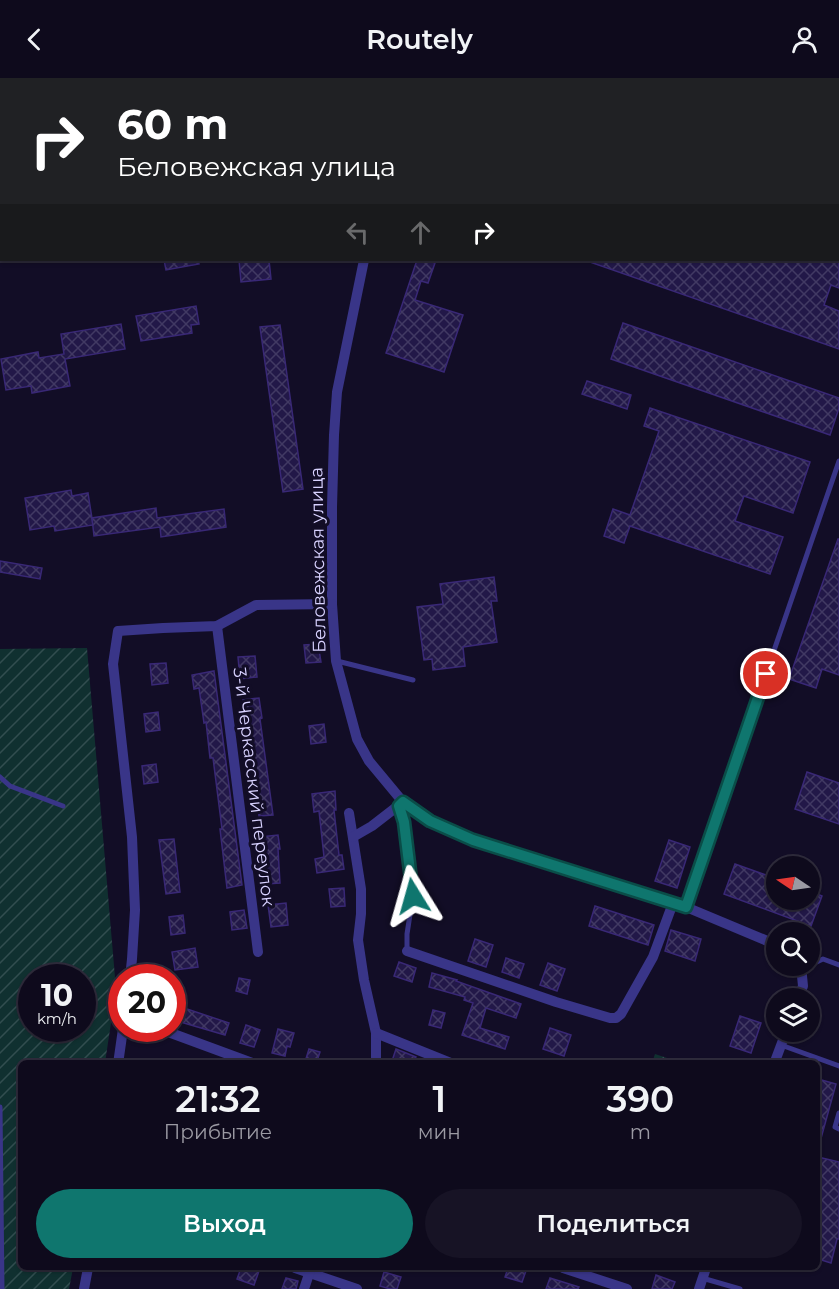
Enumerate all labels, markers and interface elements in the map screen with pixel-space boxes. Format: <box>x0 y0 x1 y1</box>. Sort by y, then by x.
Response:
icon: back <box>18 23 51 56</box>
text: Routely <box>366 23 473 56</box>
icon: person <box>788 23 821 56</box>
text: 60 m <box>117 98 228 150</box>
icon: right <box>18 102 96 180</box>
text: Беловежская улица <box>117 150 396 183</box>
icon: left <box>341 216 374 249</box>
icon: ahead <box>404 216 437 249</box>
icon: right <box>467 216 500 249</box>
street label: Беловежская улица <box>305 467 331 653</box>
pin <box>740 648 791 699</box>
icon: arrive <box>749 657 782 690</box>
street label: 3-й Черкасский переулок <box>228 666 280 908</box>
north arrow <box>766 856 820 910</box>
map controls <box>766 856 820 1042</box>
position arrow <box>381 864 445 928</box>
button: search <box>766 922 820 976</box>
speed limit sign: 20 <box>108 964 186 1042</box>
text: 10 <box>41 977 73 1014</box>
button: layers <box>766 988 820 1042</box>
text: km/h <box>37 1009 77 1028</box>
text: 21:32 <box>175 1077 260 1121</box>
text: 1 <box>432 1077 446 1121</box>
text: 390 <box>607 1077 674 1121</box>
text: Прибытие <box>164 1120 272 1144</box>
text: мин <box>418 1120 461 1144</box>
text: m <box>630 1120 651 1144</box>
button: Выход <box>36 1189 413 1258</box>
button: Поделиться <box>425 1189 802 1258</box>

